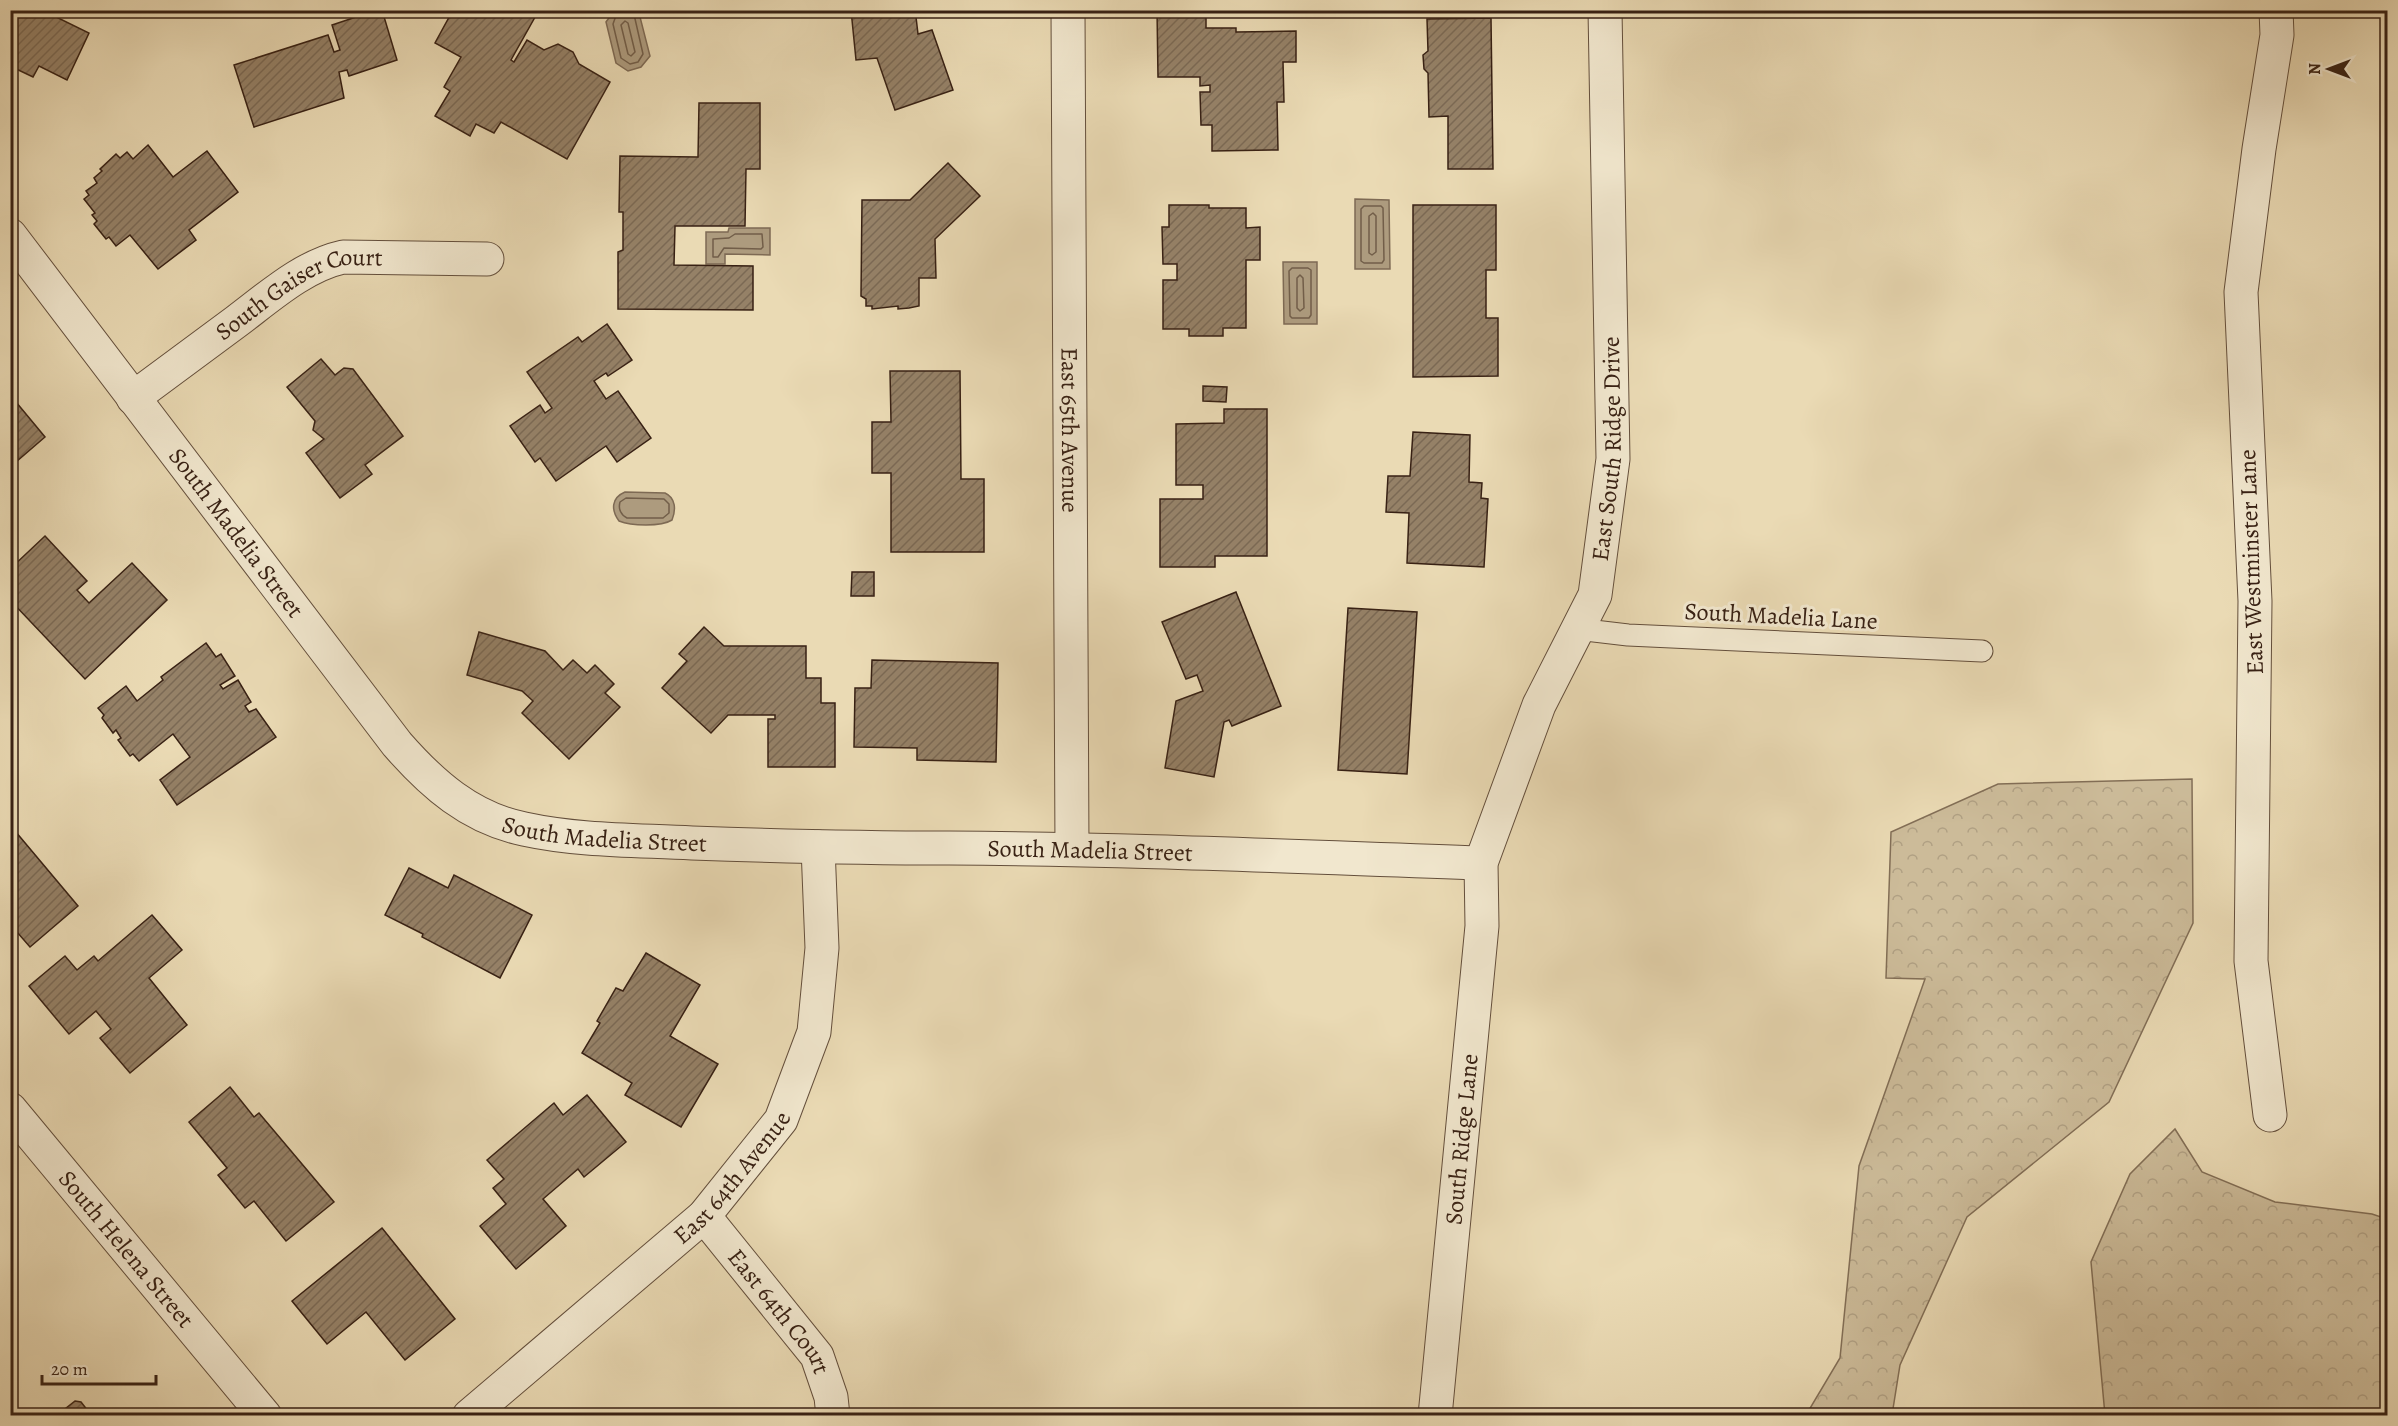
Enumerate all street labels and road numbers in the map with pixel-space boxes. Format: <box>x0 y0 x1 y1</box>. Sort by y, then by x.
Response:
street label: South Gaiser Court <box>209 241 383 348</box>
street label: East South Ridge Drive <box>1584 336 1629 563</box>
street label: East 65th Avenue <box>1054 347 1086 513</box>
street label: South Madelia Street <box>161 441 311 624</box>
street label: East Westminster Lane <box>2231 449 2271 675</box>
street label: South Madelia Lane <box>1684 595 1878 637</box>
street label: South Madelia Street <box>498 808 707 859</box>
street label: South Madelia Street <box>987 832 1193 869</box>
street label: South Ridge Lane <box>1437 1052 1486 1226</box>
street label: East 64th Avenue <box>666 1107 799 1251</box>
street label: South Helena Street <box>51 1163 201 1335</box>
street label: East 64th Court <box>721 1242 838 1378</box>

